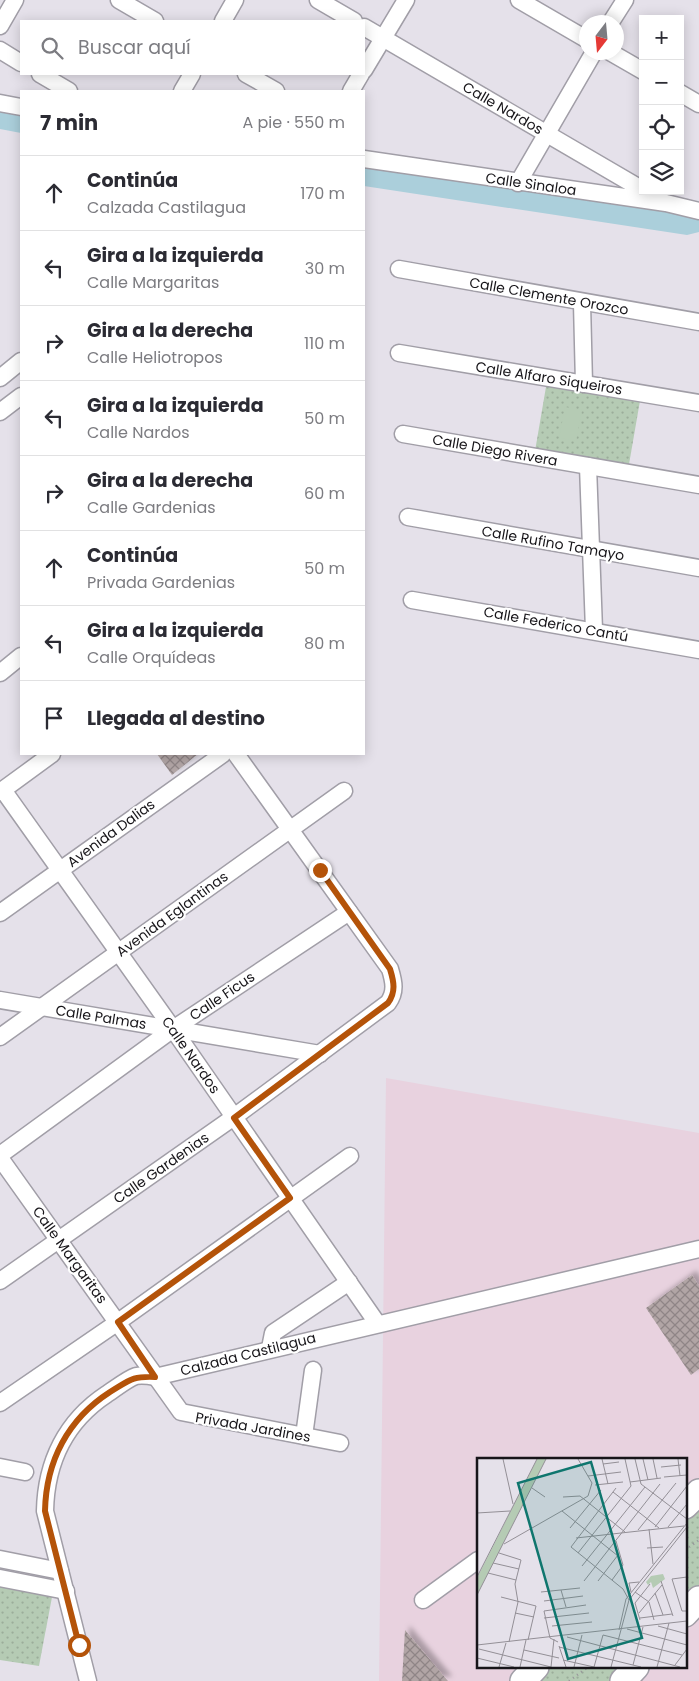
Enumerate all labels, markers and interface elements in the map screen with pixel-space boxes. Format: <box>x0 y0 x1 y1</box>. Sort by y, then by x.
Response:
north arrow <box>579 15 624 60</box>
map controls <box>639 15 684 195</box>
button: + <box>639 15 684 60</box>
search box <box>20 20 365 75</box>
icon: search <box>38 34 66 62</box>
text: Buscar aquí <box>78 34 191 61</box>
button: − <box>639 60 684 105</box>
street label: Calle Nardos <box>459 77 547 139</box>
button: locate <box>639 105 684 150</box>
text: 7 min <box>40 108 98 137</box>
text: A pie · 550 m <box>242 111 345 134</box>
button: layers <box>639 150 684 195</box>
text: Continúa <box>87 167 178 194</box>
street label: Calle Sinaloa <box>484 168 578 200</box>
icon: ahead <box>40 179 68 207</box>
text: 170 m <box>300 182 345 205</box>
text: Calzada Castilagua <box>87 196 246 219</box>
text: Gira a la izquierda <box>87 242 264 269</box>
icon: left <box>40 254 68 282</box>
text: 30 m <box>305 257 345 280</box>
text: Calle Margaritas <box>87 271 219 294</box>
street label: Calle Clemente Orozco <box>468 272 630 320</box>
text: Gira a la derecha <box>87 317 253 344</box>
icon: right <box>40 329 68 357</box>
text: 110 m <box>304 332 345 355</box>
text: Calle Heliotropos <box>87 346 223 369</box>
street label: Calle Alfaro Siqueiros <box>474 357 624 399</box>
text: Gira a la izquierda <box>87 392 264 419</box>
icon: left <box>40 404 68 432</box>
text: 50 m <box>304 407 345 430</box>
text: Calle Nardos <box>87 421 190 444</box>
street label: Calle Diego Rivera <box>431 429 559 471</box>
text: Gira a la derecha <box>87 467 253 494</box>
icon: right <box>40 479 68 507</box>
text: 60 m <box>304 482 345 505</box>
text: Calle Gardenias <box>87 496 216 519</box>
street label: Calle Rufino Tamayo <box>480 521 626 565</box>
text: Continúa <box>87 542 178 569</box>
icon: ahead <box>40 554 68 582</box>
text: 50 m <box>304 557 345 580</box>
text: Privada Gardenias <box>87 571 235 594</box>
street label: Calle Federico Cantú <box>482 601 630 647</box>
text: Gira a la izquierda <box>87 617 264 644</box>
icon: left <box>40 629 68 657</box>
text: 80 m <box>304 632 345 655</box>
text: Calle Orquídeas <box>87 646 216 669</box>
icon: arrive <box>40 704 68 732</box>
text: Llegada al destino <box>87 705 265 732</box>
street label: Avenida Dalias <box>63 794 159 872</box>
route end <box>309 859 332 882</box>
street label: Avenida Eglantinas <box>112 867 232 961</box>
street label: Calle Ficus <box>185 967 259 1025</box>
street label: Calle Palmas <box>54 1000 148 1034</box>
street label: Calle Nardos <box>157 1012 225 1098</box>
street label: Calle Gardenias <box>109 1128 213 1208</box>
street label: Calle Margaritas <box>28 1202 112 1308</box>
street label: Calzada Castilagua <box>178 1327 318 1381</box>
street label: Privada Jardines <box>194 1407 312 1447</box>
inset map <box>477 1458 686 1668</box>
route start <box>68 1634 91 1657</box>

